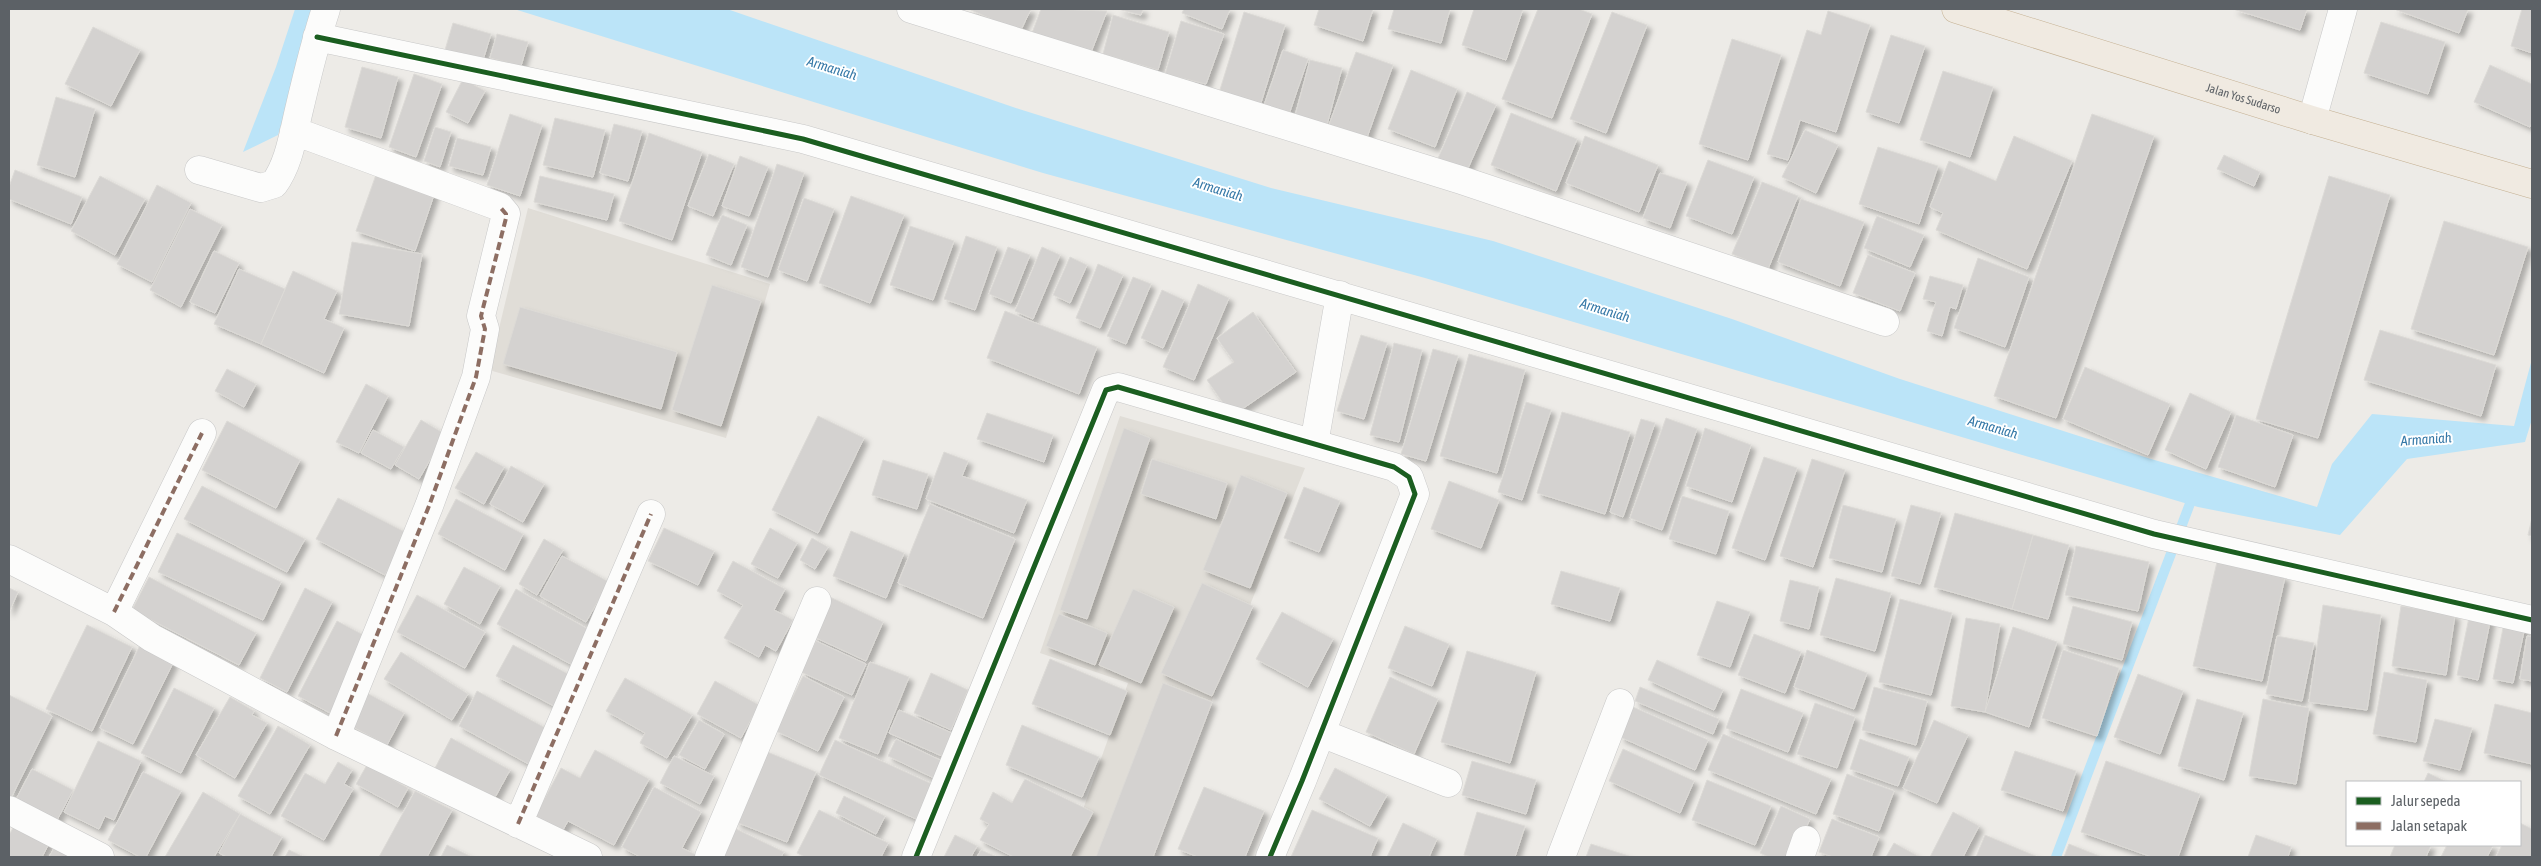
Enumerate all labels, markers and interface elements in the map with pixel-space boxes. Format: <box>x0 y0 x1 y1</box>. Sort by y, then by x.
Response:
water label: Armaniah <box>804 53 859 83</box>
street label: Jalan Yos Sudarso <box>2204 80 2283 117</box>
water label: Armaniah <box>1190 174 1245 204</box>
water label: Armaniah <box>1577 295 1632 325</box>
water label: Armaniah <box>1965 412 2020 442</box>
water label: Armaniah <box>2399 429 2452 449</box>
legend <box>2346 781 2521 846</box>
text: Jalur sepeda <box>2391 792 2461 809</box>
text: Jalan setapak <box>2391 817 2468 834</box>

